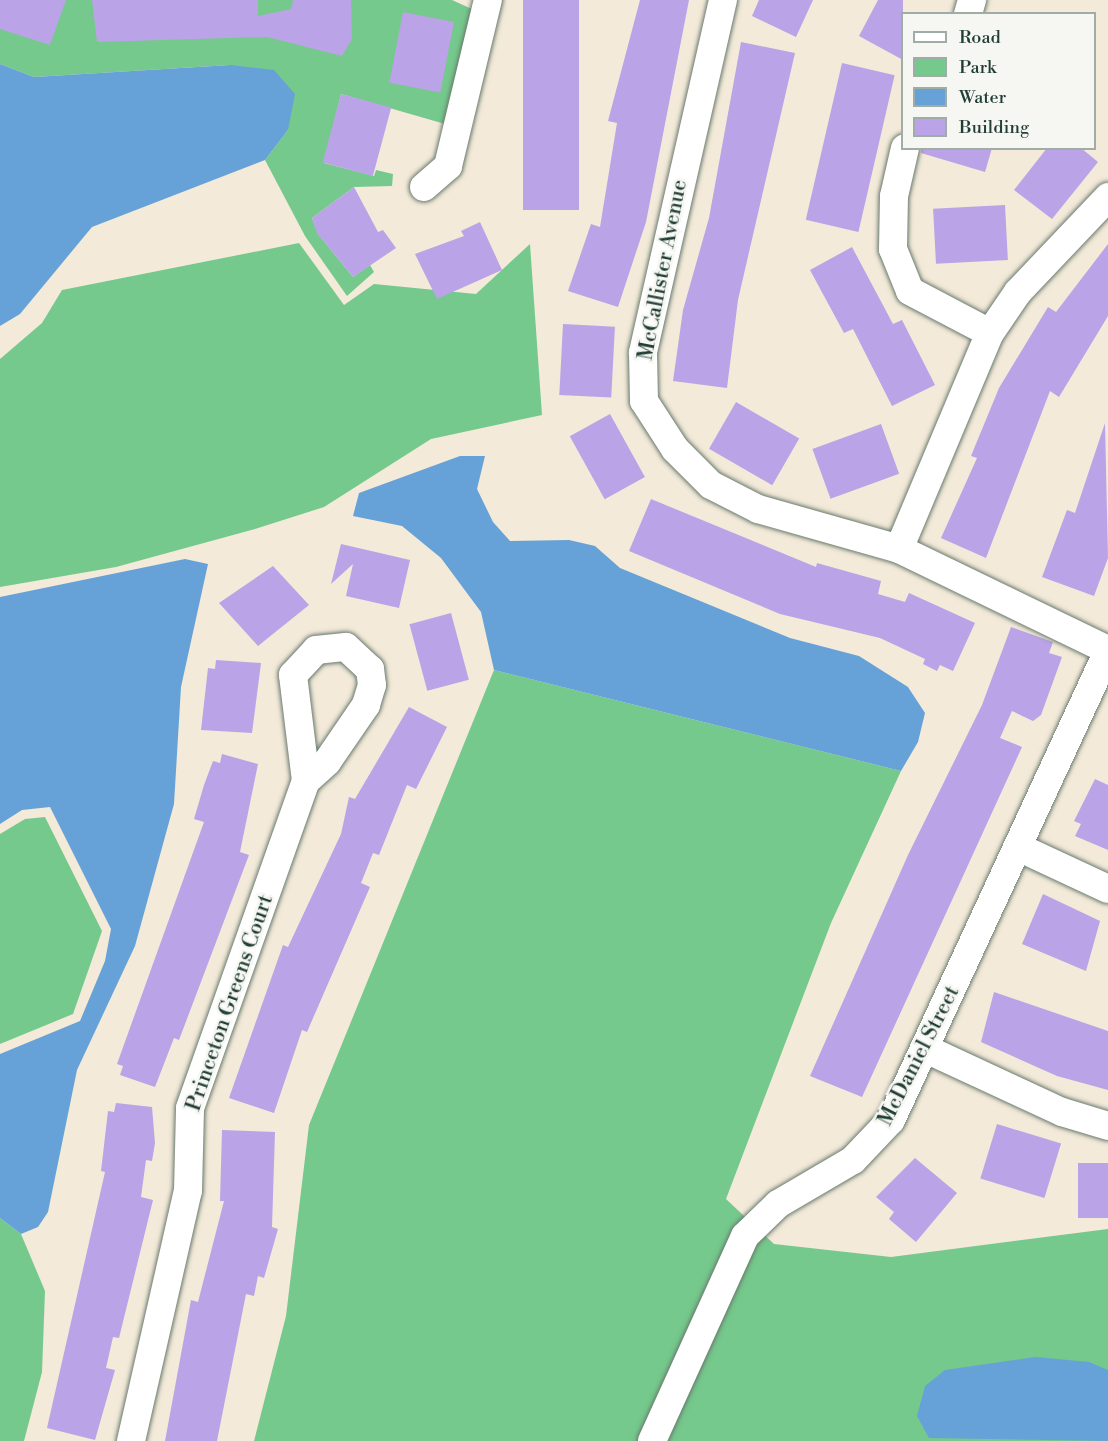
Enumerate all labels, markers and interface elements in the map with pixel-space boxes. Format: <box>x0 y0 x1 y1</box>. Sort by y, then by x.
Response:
legend <box>901 12 1096 150</box>
text: Road <box>959 26 1001 49</box>
text: Park <box>959 56 996 79</box>
text: Water <box>959 86 1006 109</box>
text: Building <box>959 116 1029 139</box>
street label: McCallister Avenue <box>633 178 693 362</box>
street label: Princeton Greens Court <box>181 891 279 1115</box>
street label: McDaniel Street <box>873 982 965 1130</box>

